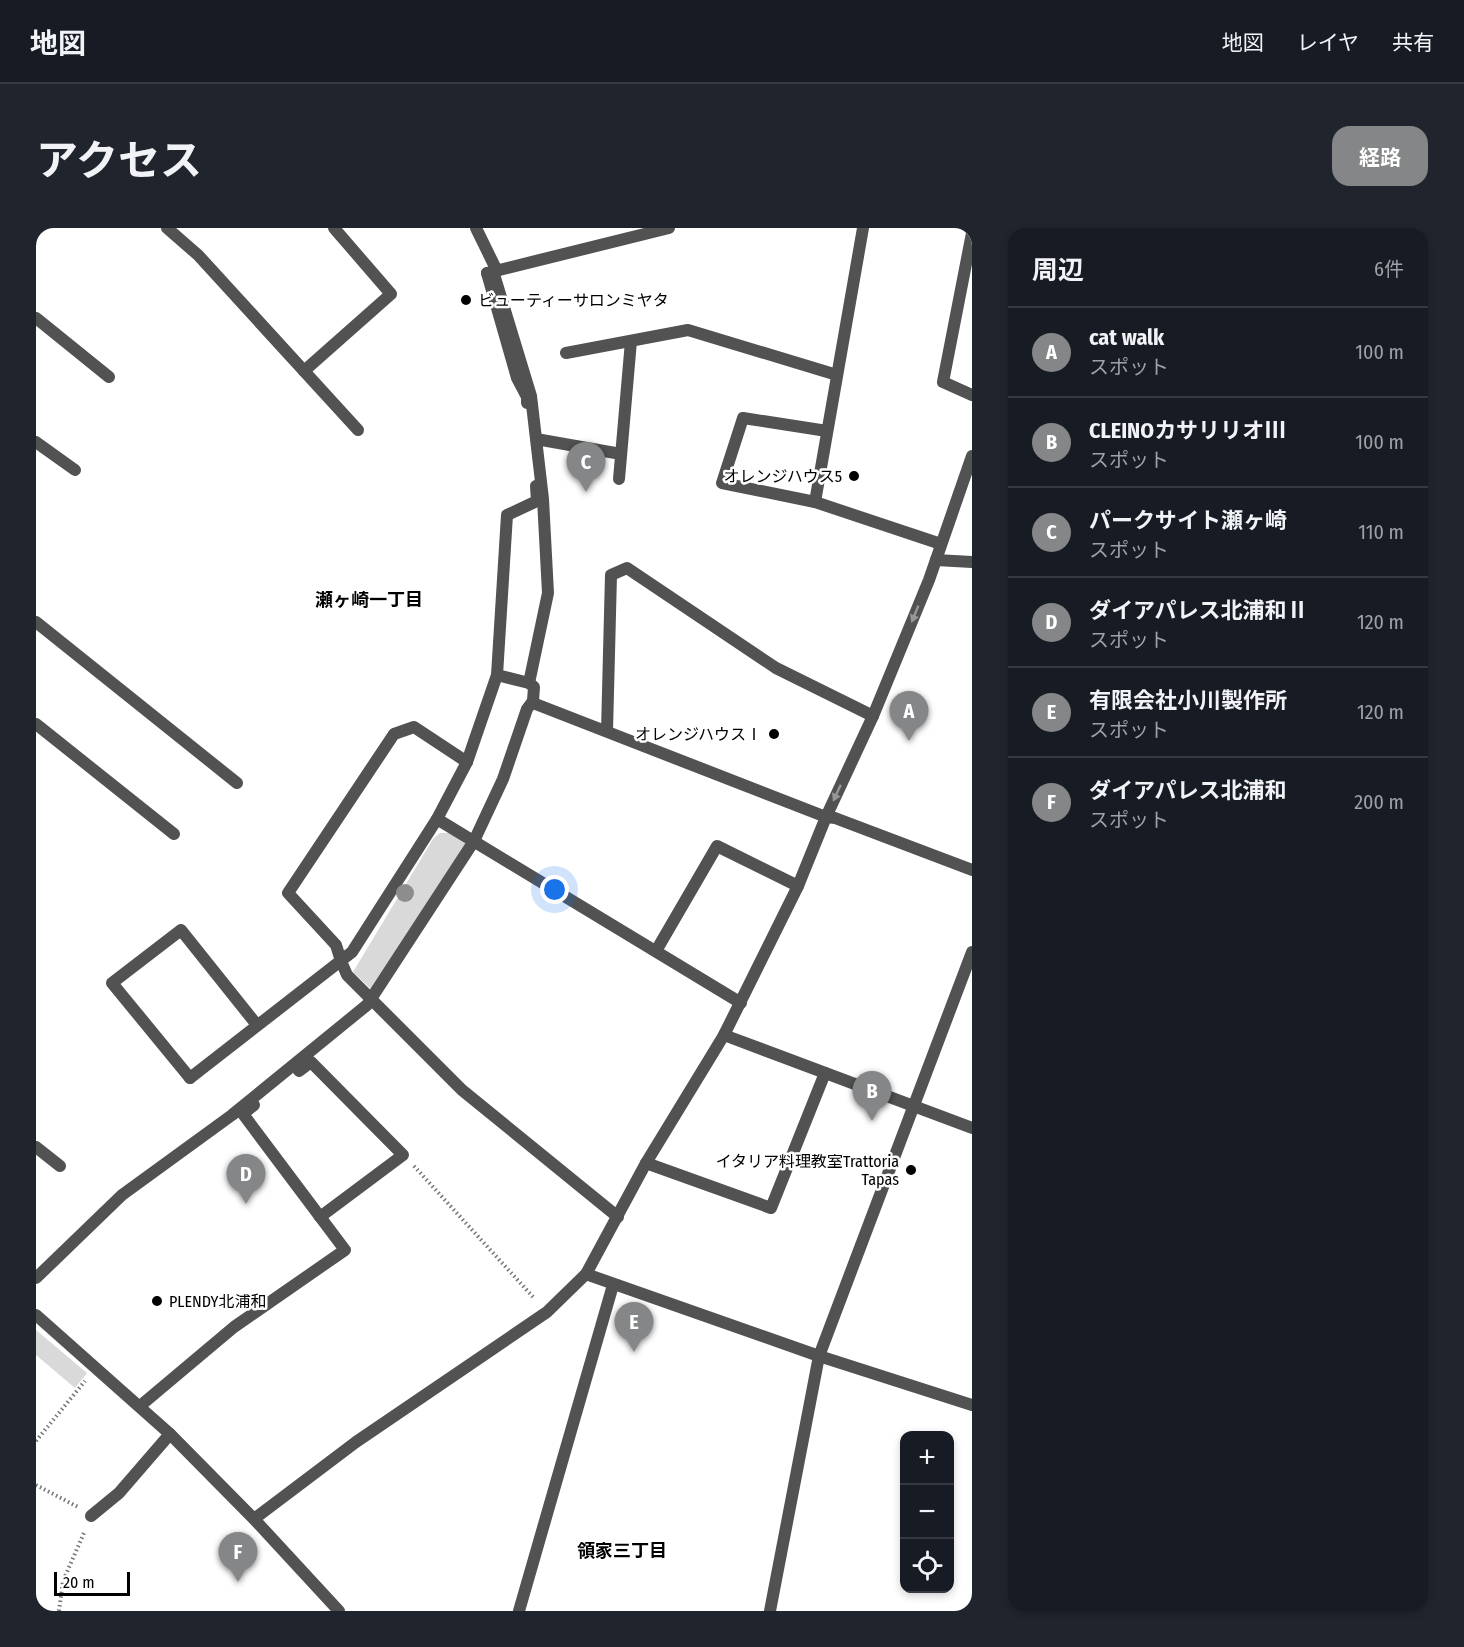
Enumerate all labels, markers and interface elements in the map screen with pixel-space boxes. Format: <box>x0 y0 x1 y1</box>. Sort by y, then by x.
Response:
text: 地図 <box>30 27 86 60</box>
text: 地図 <box>1222 30 1264 56</box>
text: レイヤ <box>1297 30 1359 56</box>
text: 共有 <box>1392 30 1434 56</box>
button: 経路 <box>1332 126 1428 186</box>
text: アクセス <box>36 136 202 186</box>
text: 周辺 <box>1032 255 1084 286</box>
text: 6件 <box>1374 257 1404 281</box>
place label: ビューティーサロンミヤタ <box>478 291 669 310</box>
marker: ビューティーサロンミヤタ <box>459 293 473 307</box>
text: cat walk <box>1089 324 1164 351</box>
text: A <box>1046 340 1057 364</box>
text: 100 m <box>1355 340 1404 364</box>
text: スポット <box>1089 355 1169 379</box>
text: CLEINOカサリリオⅢ <box>1089 417 1286 444</box>
text: B <box>1046 430 1057 454</box>
text: 100 m <box>1355 430 1404 454</box>
pin: C <box>566 442 606 492</box>
text: スポット <box>1089 448 1169 472</box>
place label: オレンジハウス5 <box>724 467 842 486</box>
marker: オレンジハウス5 <box>847 469 861 483</box>
text: パークサイト瀬ヶ崎 <box>1089 507 1287 534</box>
text: C <box>1046 520 1057 544</box>
text: 110 m <box>1358 520 1404 544</box>
text: スポット <box>1089 538 1169 562</box>
district label: 瀬ヶ崎一丁目 <box>315 589 423 611</box>
text: ダイアパレス北浦和Ⅱ <box>1089 597 1309 624</box>
one-way arrow <box>910 605 919 623</box>
text: D <box>1046 610 1057 634</box>
text: 120 m <box>1357 610 1404 634</box>
text: スポット <box>1089 628 1169 652</box>
text: 有限会社小川製作所 <box>1089 687 1287 714</box>
pin: A <box>890 692 928 741</box>
text: E <box>1047 700 1056 724</box>
text: 120 m <box>1357 700 1404 724</box>
text: スポット <box>1089 718 1169 742</box>
place label: オレンジハウスⅠ <box>635 725 762 744</box>
marker: オレンジハウスⅠ <box>767 727 781 741</box>
text: ダイアパレス北浦和 <box>1089 777 1287 804</box>
one-way arrow <box>833 785 842 802</box>
text: F <box>1047 790 1056 814</box>
text: 200 m <box>1354 790 1404 814</box>
text: スポット <box>1089 808 1169 832</box>
your location <box>540 875 569 904</box>
pin: B <box>852 1072 892 1121</box>
place label: イタリア料理教室Trattoria Tapas <box>716 1152 899 1189</box>
pin: D <box>226 1154 266 1204</box>
marker: イタリア料理教室Trattoria Tapas <box>904 1163 918 1177</box>
place label: PLENDY北浦和 <box>169 1292 266 1311</box>
marker: PLENDY北浦和 <box>150 1294 164 1308</box>
pin: E <box>614 1302 654 1352</box>
map controls <box>900 1431 954 1593</box>
button: + <box>900 1431 954 1485</box>
button: − <box>900 1485 954 1539</box>
pin: F <box>218 1532 258 1582</box>
button: locate <box>900 1539 954 1593</box>
district label: 領家三丁目 <box>577 1540 667 1562</box>
scale bar <box>54 1569 130 1596</box>
text: 20 m <box>63 1573 94 1592</box>

